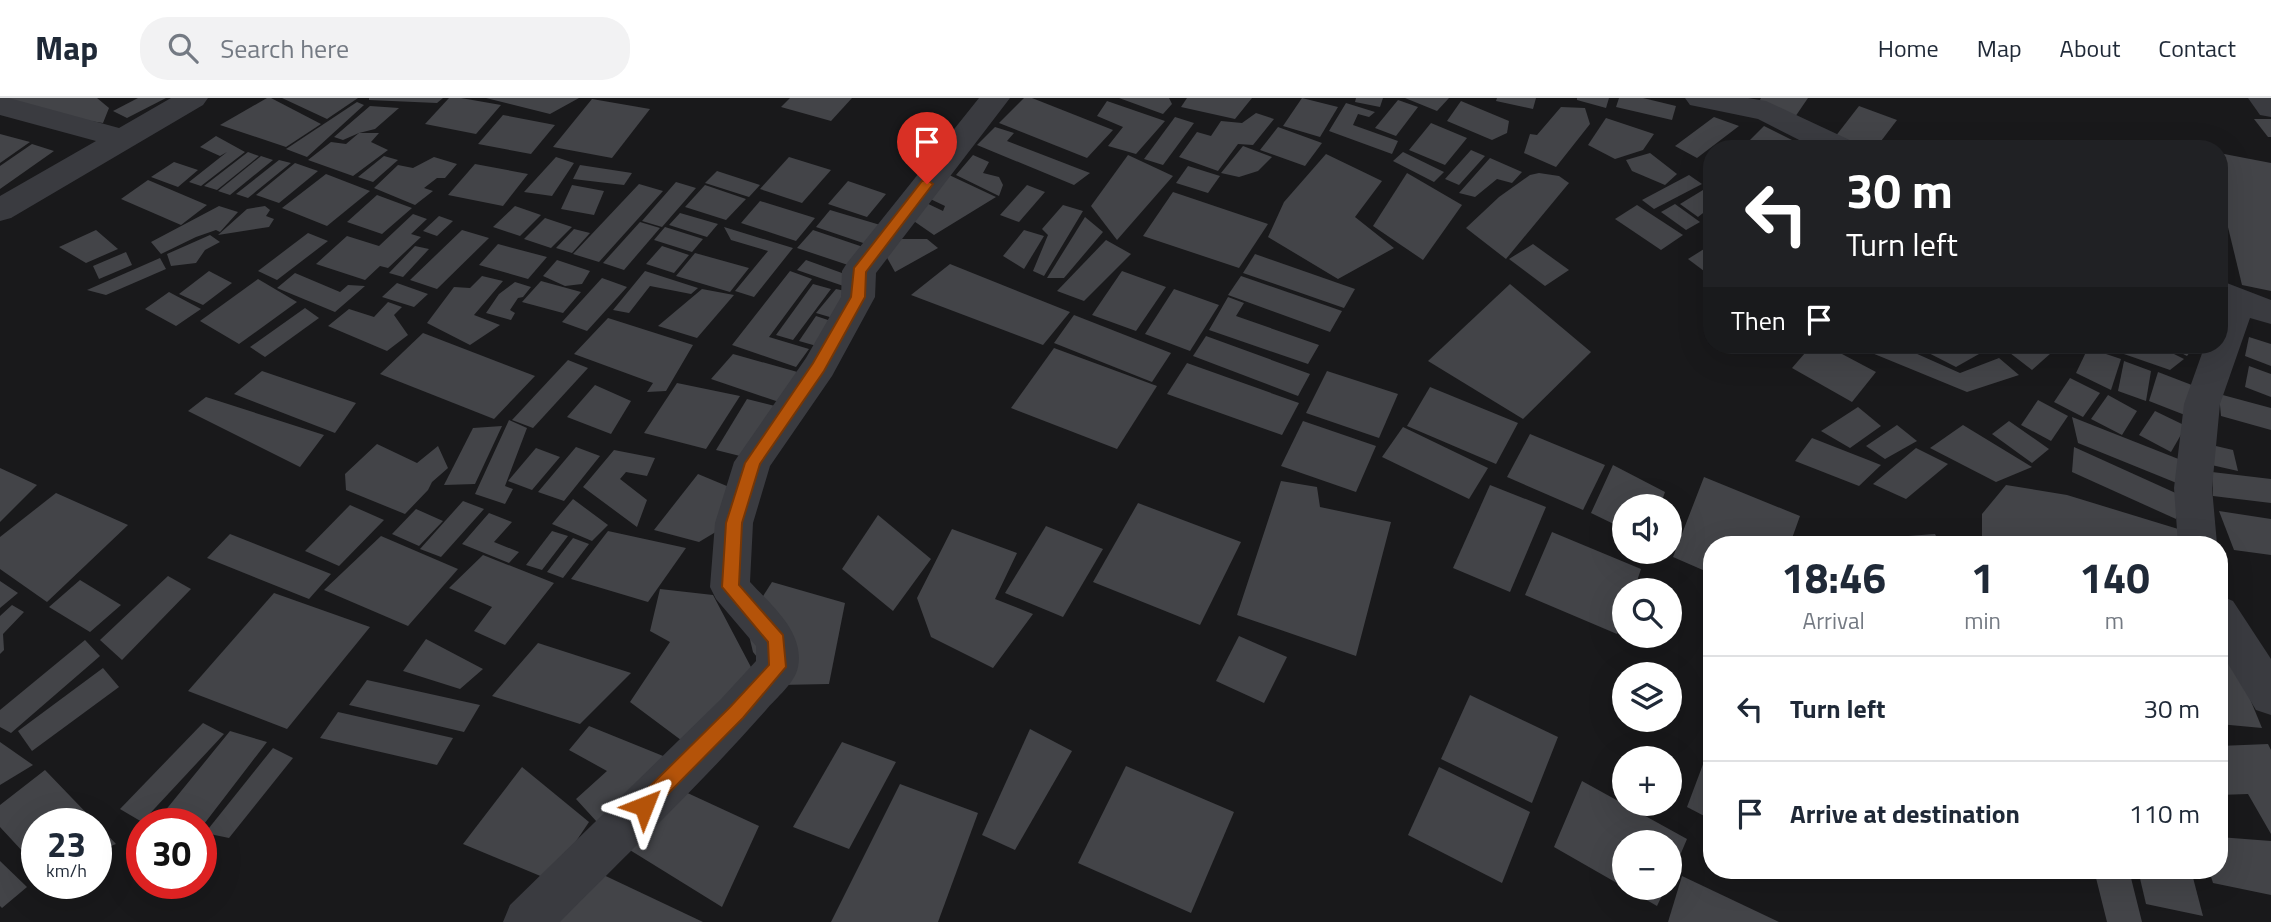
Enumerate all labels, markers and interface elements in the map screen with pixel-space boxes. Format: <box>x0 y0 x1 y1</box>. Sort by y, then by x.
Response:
search box <box>140 17 630 80</box>
text: Map <box>35 23 98 73</box>
icon: search <box>164 29 202 67</box>
text: Search here <box>220 29 349 68</box>
text: Home <box>1878 30 1939 66</box>
text: Map <box>1977 30 2022 66</box>
text: About <box>2060 30 2120 66</box>
text: Contact <box>2158 30 2236 66</box>
pin <box>897 112 957 184</box>
icon: arrive <box>908 123 946 161</box>
text: 30 m <box>1846 152 1953 227</box>
icon: left <box>1731 168 1822 259</box>
text: Turn left <box>1846 220 1958 268</box>
text: Then <box>1731 301 1786 340</box>
icon: arrive <box>1800 301 1838 339</box>
map controls <box>1612 494 1682 900</box>
button: sound <box>1612 494 1682 564</box>
text: 18:46 <box>1781 545 1886 609</box>
text: 1 <box>1971 545 1994 609</box>
text: 140 <box>2079 545 2150 609</box>
button: search <box>1612 578 1682 648</box>
text: Arrival <box>1802 603 1865 638</box>
text: min <box>1964 603 2001 638</box>
text: m <box>2105 603 2124 638</box>
button: layers <box>1612 662 1682 732</box>
text: Turn left <box>1790 689 1885 728</box>
text: 30 m <box>2143 689 2200 728</box>
icon: left <box>1731 690 1769 728</box>
button: + <box>1612 746 1682 816</box>
position arrow <box>607 769 681 843</box>
text: Arrive at destination <box>1790 794 2020 833</box>
text: 110 m <box>2129 794 2200 833</box>
icon: arrive <box>1731 795 1769 833</box>
speed limit sign: 30 <box>126 808 217 899</box>
text: 23 <box>47 817 86 871</box>
button: − <box>1612 830 1682 900</box>
text: km/h <box>46 857 87 884</box>

